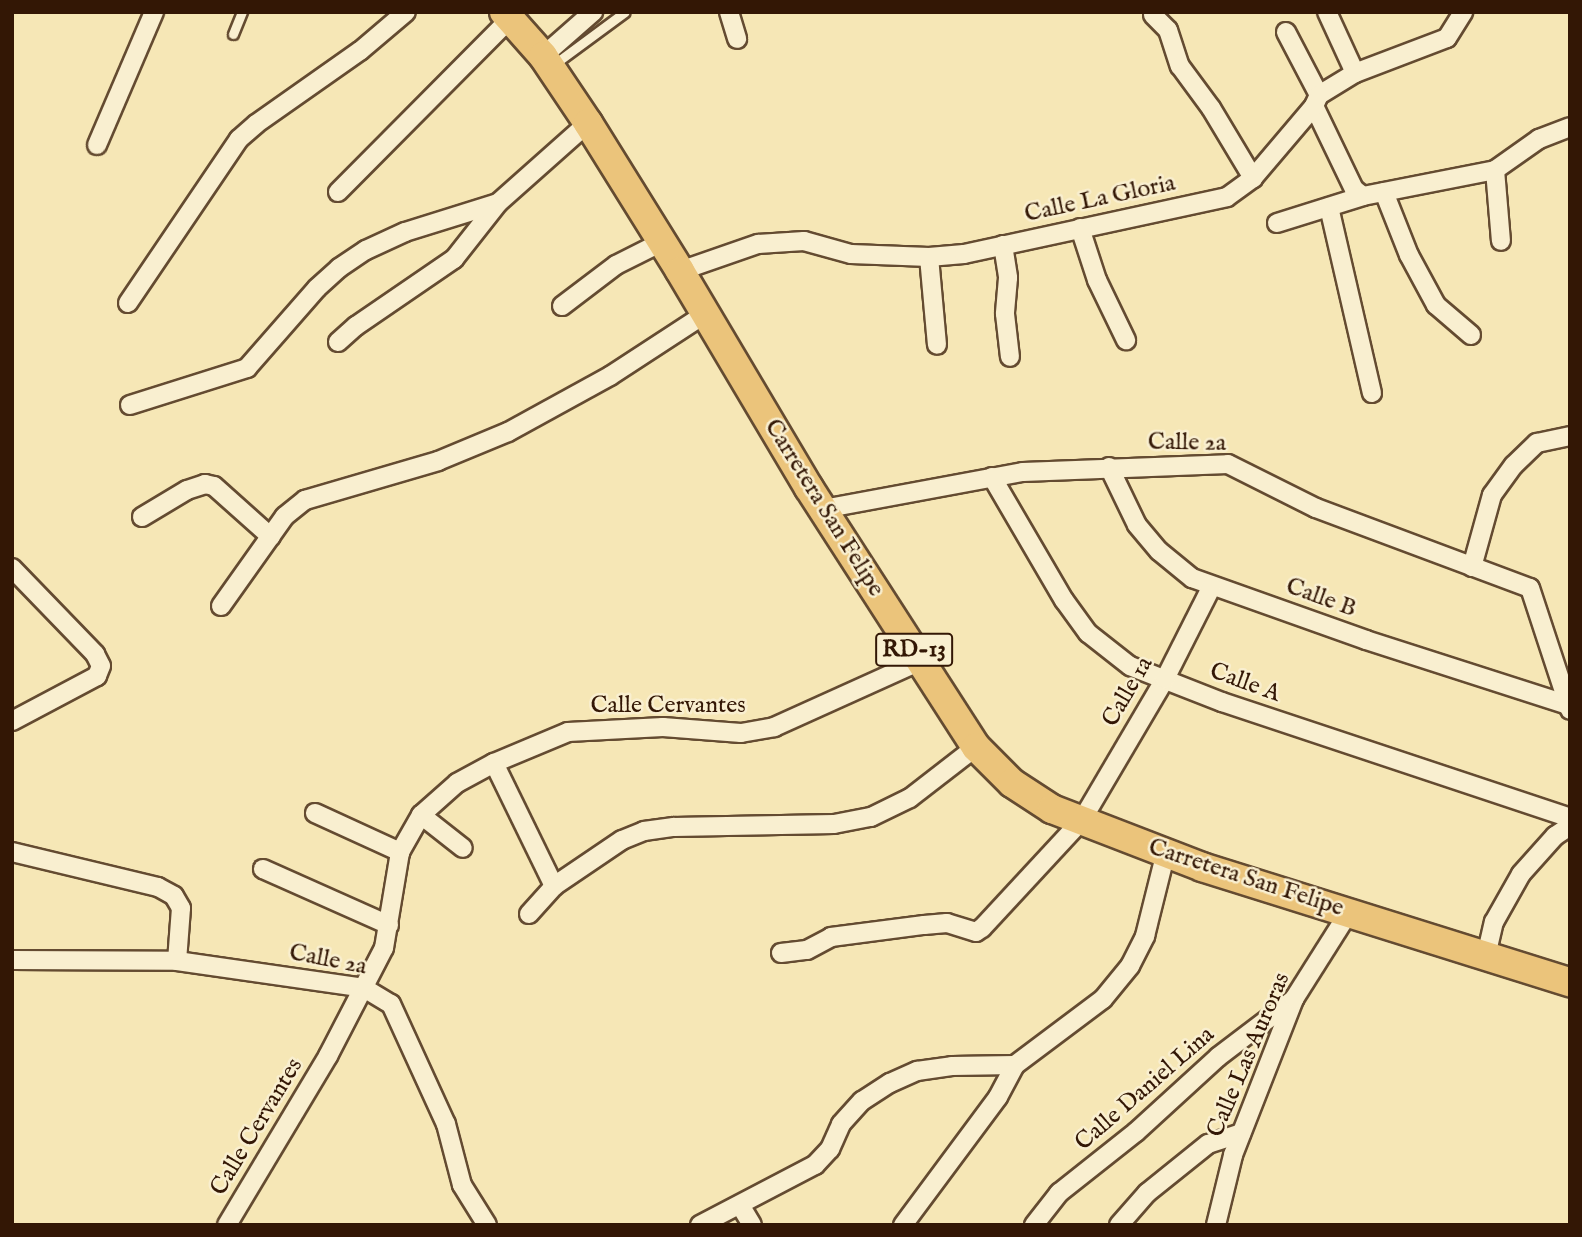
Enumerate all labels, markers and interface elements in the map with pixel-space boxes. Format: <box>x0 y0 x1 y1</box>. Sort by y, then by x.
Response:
street label: Calle La Gloria <box>1022 169 1178 229</box>
street label: Carretera San Felipe <box>758 414 890 602</box>
street label: Calle 2a <box>1148 428 1226 458</box>
street label: Calle B <box>1282 572 1360 624</box>
road number: RD-13 <box>874 630 954 670</box>
street label: Calle 1a <box>1096 652 1160 732</box>
street label: Calle A <box>1206 657 1284 709</box>
street label: Calle Cervantes <box>590 692 746 720</box>
street label: Carretera San Felipe <box>1145 833 1347 923</box>
street label: Calle 2a <box>287 938 369 982</box>
street label: Calle Las Auroras <box>1201 968 1297 1142</box>
street label: Calle Daniel Lina <box>1070 1021 1220 1157</box>
street label: Calle Cervantes <box>205 1053 309 1201</box>

